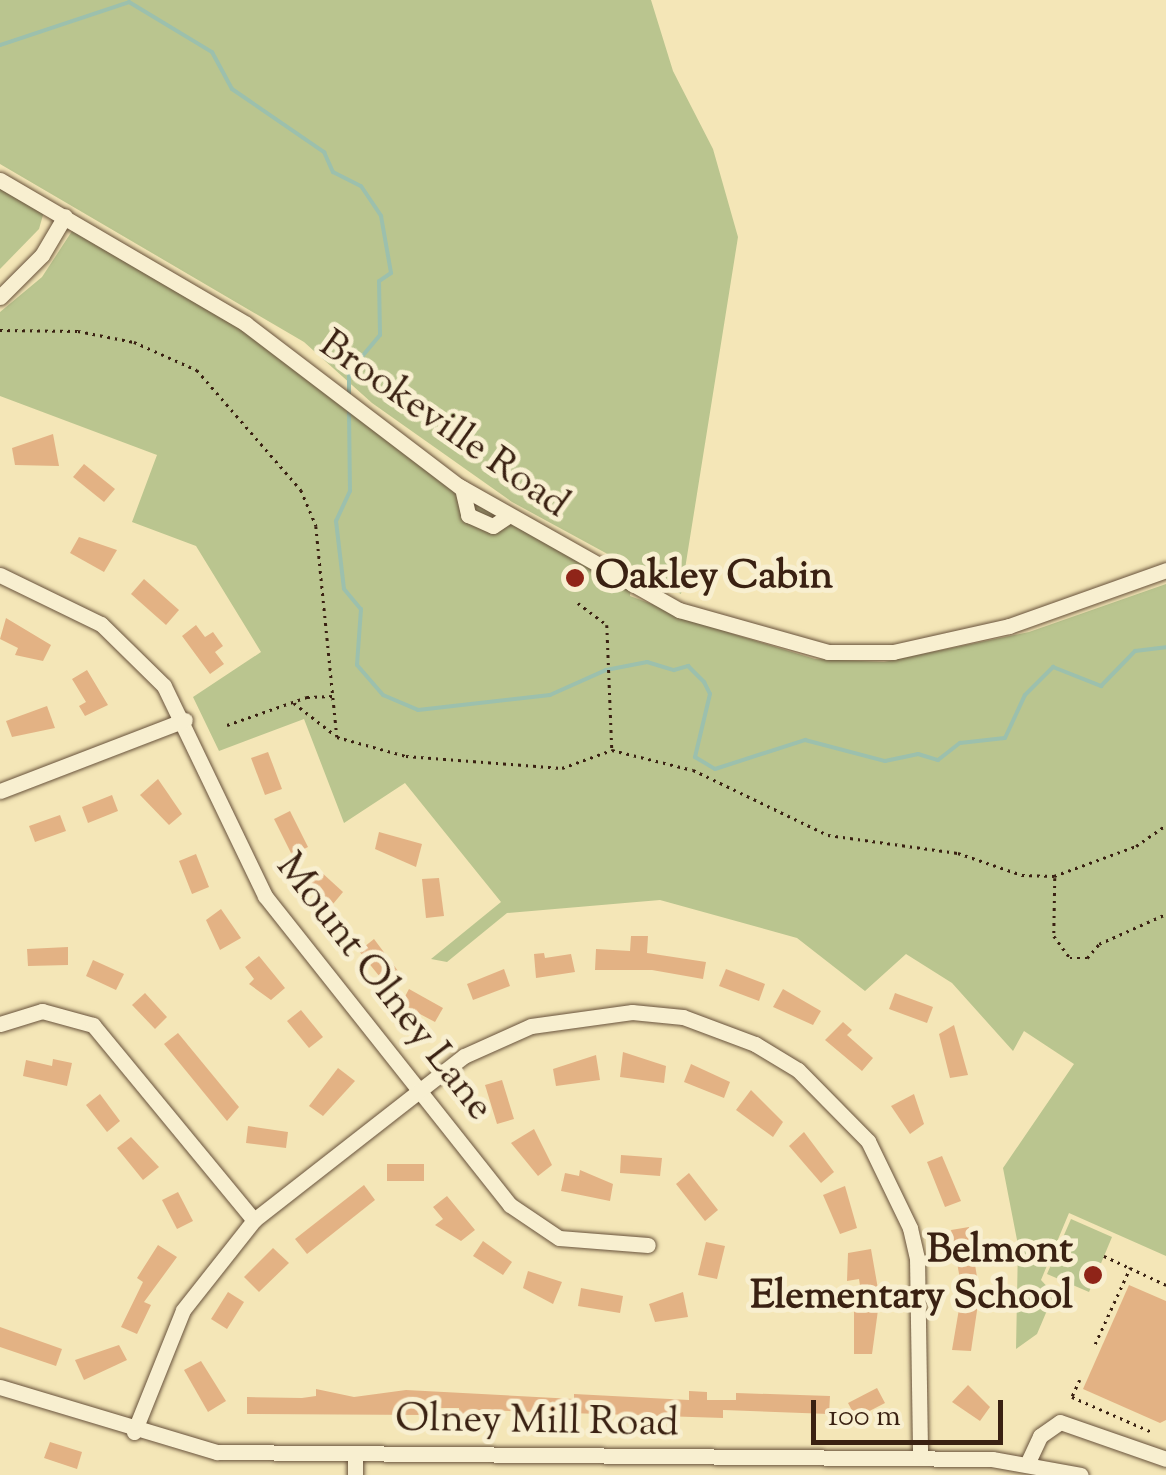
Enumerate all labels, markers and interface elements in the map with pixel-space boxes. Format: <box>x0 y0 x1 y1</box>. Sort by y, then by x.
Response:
street label: Brookeville Road <box>309 322 577 530</box>
place label: Oakley Cabin <box>595 554 833 602</box>
marker: Oakley Cabin <box>564 567 586 589</box>
street label: Mount Olney Lane <box>264 845 502 1131</box>
place label: Belmont Elementary School <box>750 1228 1073 1322</box>
marker: Belmont Elementary School <box>1082 1264 1104 1286</box>
scale bar <box>816 1380 1008 1442</box>
text: 100 m <box>828 1396 901 1439</box>
street label: Olney Mill Road <box>395 1397 679 1449</box>

